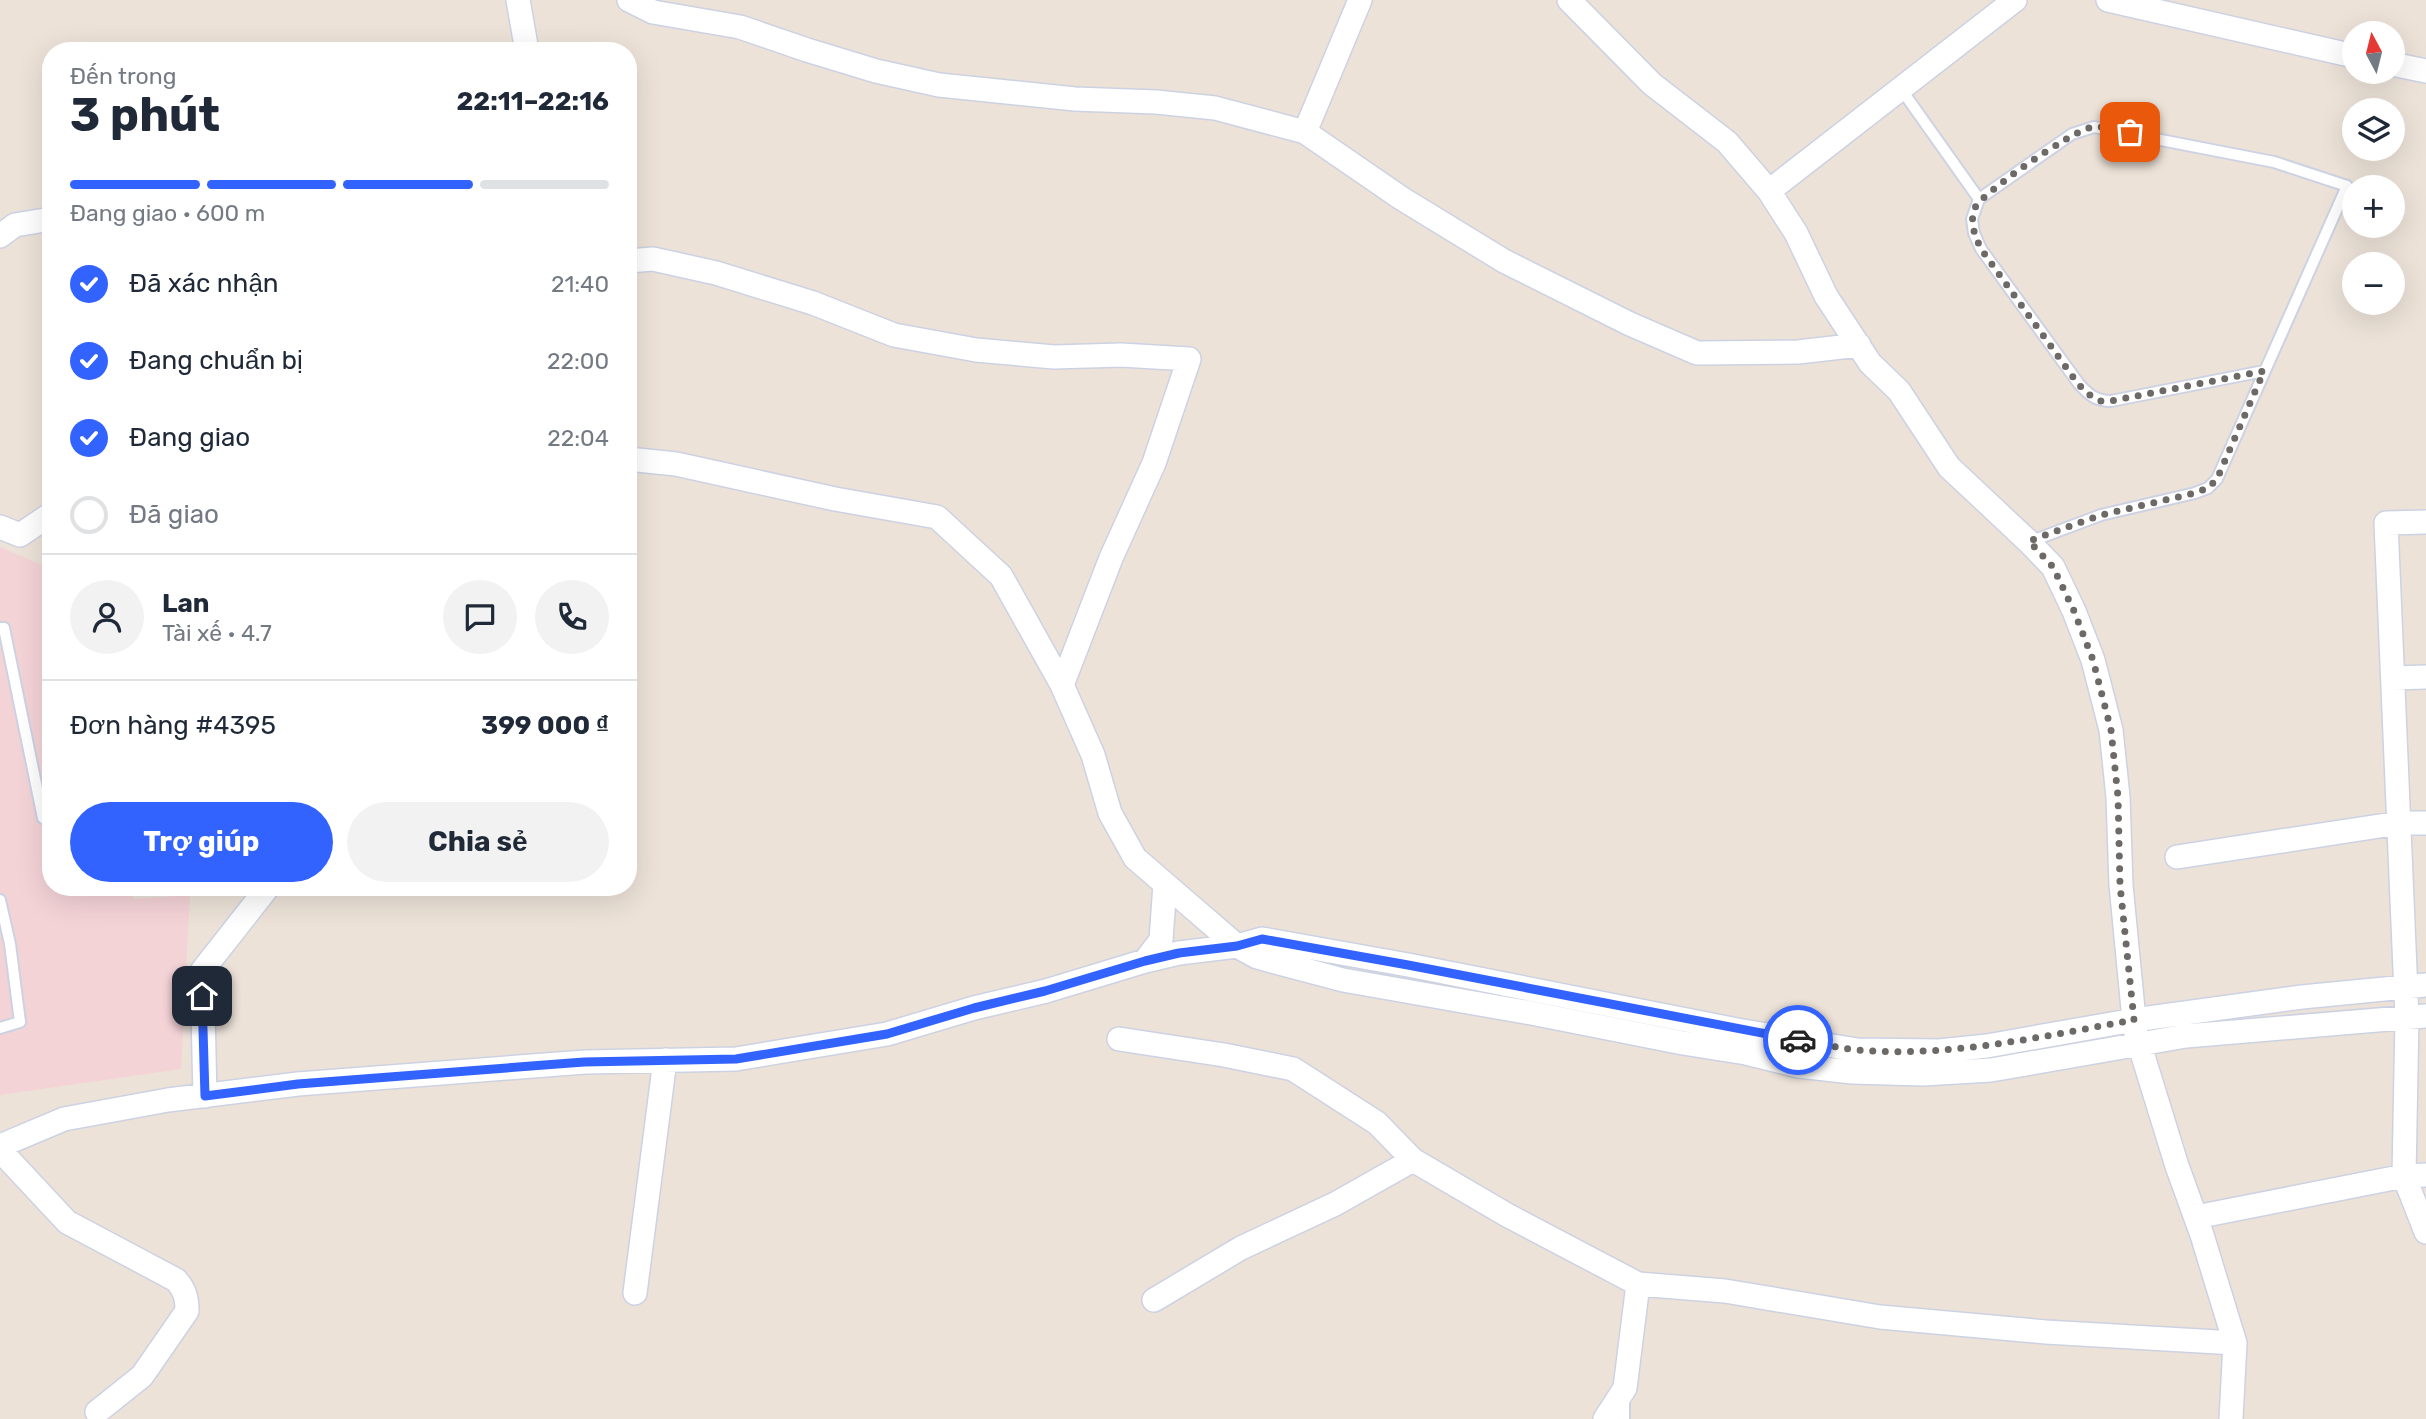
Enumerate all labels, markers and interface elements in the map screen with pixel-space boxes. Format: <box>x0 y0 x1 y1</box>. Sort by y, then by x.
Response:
north arrow <box>2342 21 2404 84</box>
map controls <box>2342 21 2405 315</box>
text: Đến trong <box>70 62 176 90</box>
text: 22:11–22:16 <box>456 86 609 117</box>
text: 3 phút <box>70 88 220 143</box>
button: layers <box>2342 98 2405 161</box>
pin <box>2100 102 2160 162</box>
icon: bag <box>2111 113 2149 151</box>
button: + <box>2342 175 2405 238</box>
text: Đang giao · 600 m <box>70 199 265 227</box>
button: − <box>2342 252 2405 315</box>
icon: check <box>70 265 108 303</box>
text: Đã xác nhận <box>129 268 279 299</box>
text: 21:40 <box>551 270 609 298</box>
icon: check <box>70 342 108 380</box>
text: Đang chuẩn bị <box>129 345 303 376</box>
text: 22:00 <box>547 347 609 375</box>
icon: check <box>70 419 108 457</box>
text: Đang giao <box>129 422 250 453</box>
text: 22:04 <box>547 424 609 452</box>
text: Đã giao <box>129 499 219 530</box>
button: person <box>70 580 144 654</box>
button: chat <box>443 580 517 654</box>
button: phone <box>535 580 609 654</box>
text: Lan <box>162 588 210 619</box>
text: Tài xế · 4.7 <box>162 619 272 647</box>
text: Đơn hàng #4395 <box>70 710 276 741</box>
text: 399 000 ₫ <box>481 710 609 741</box>
button: Trợ giúp <box>70 802 333 882</box>
button: Chia sẻ <box>347 802 609 882</box>
pin <box>172 966 232 1026</box>
icon: home <box>183 977 221 1015</box>
courier <box>1763 1005 1833 1075</box>
icon: car <box>1779 1021 1817 1059</box>

